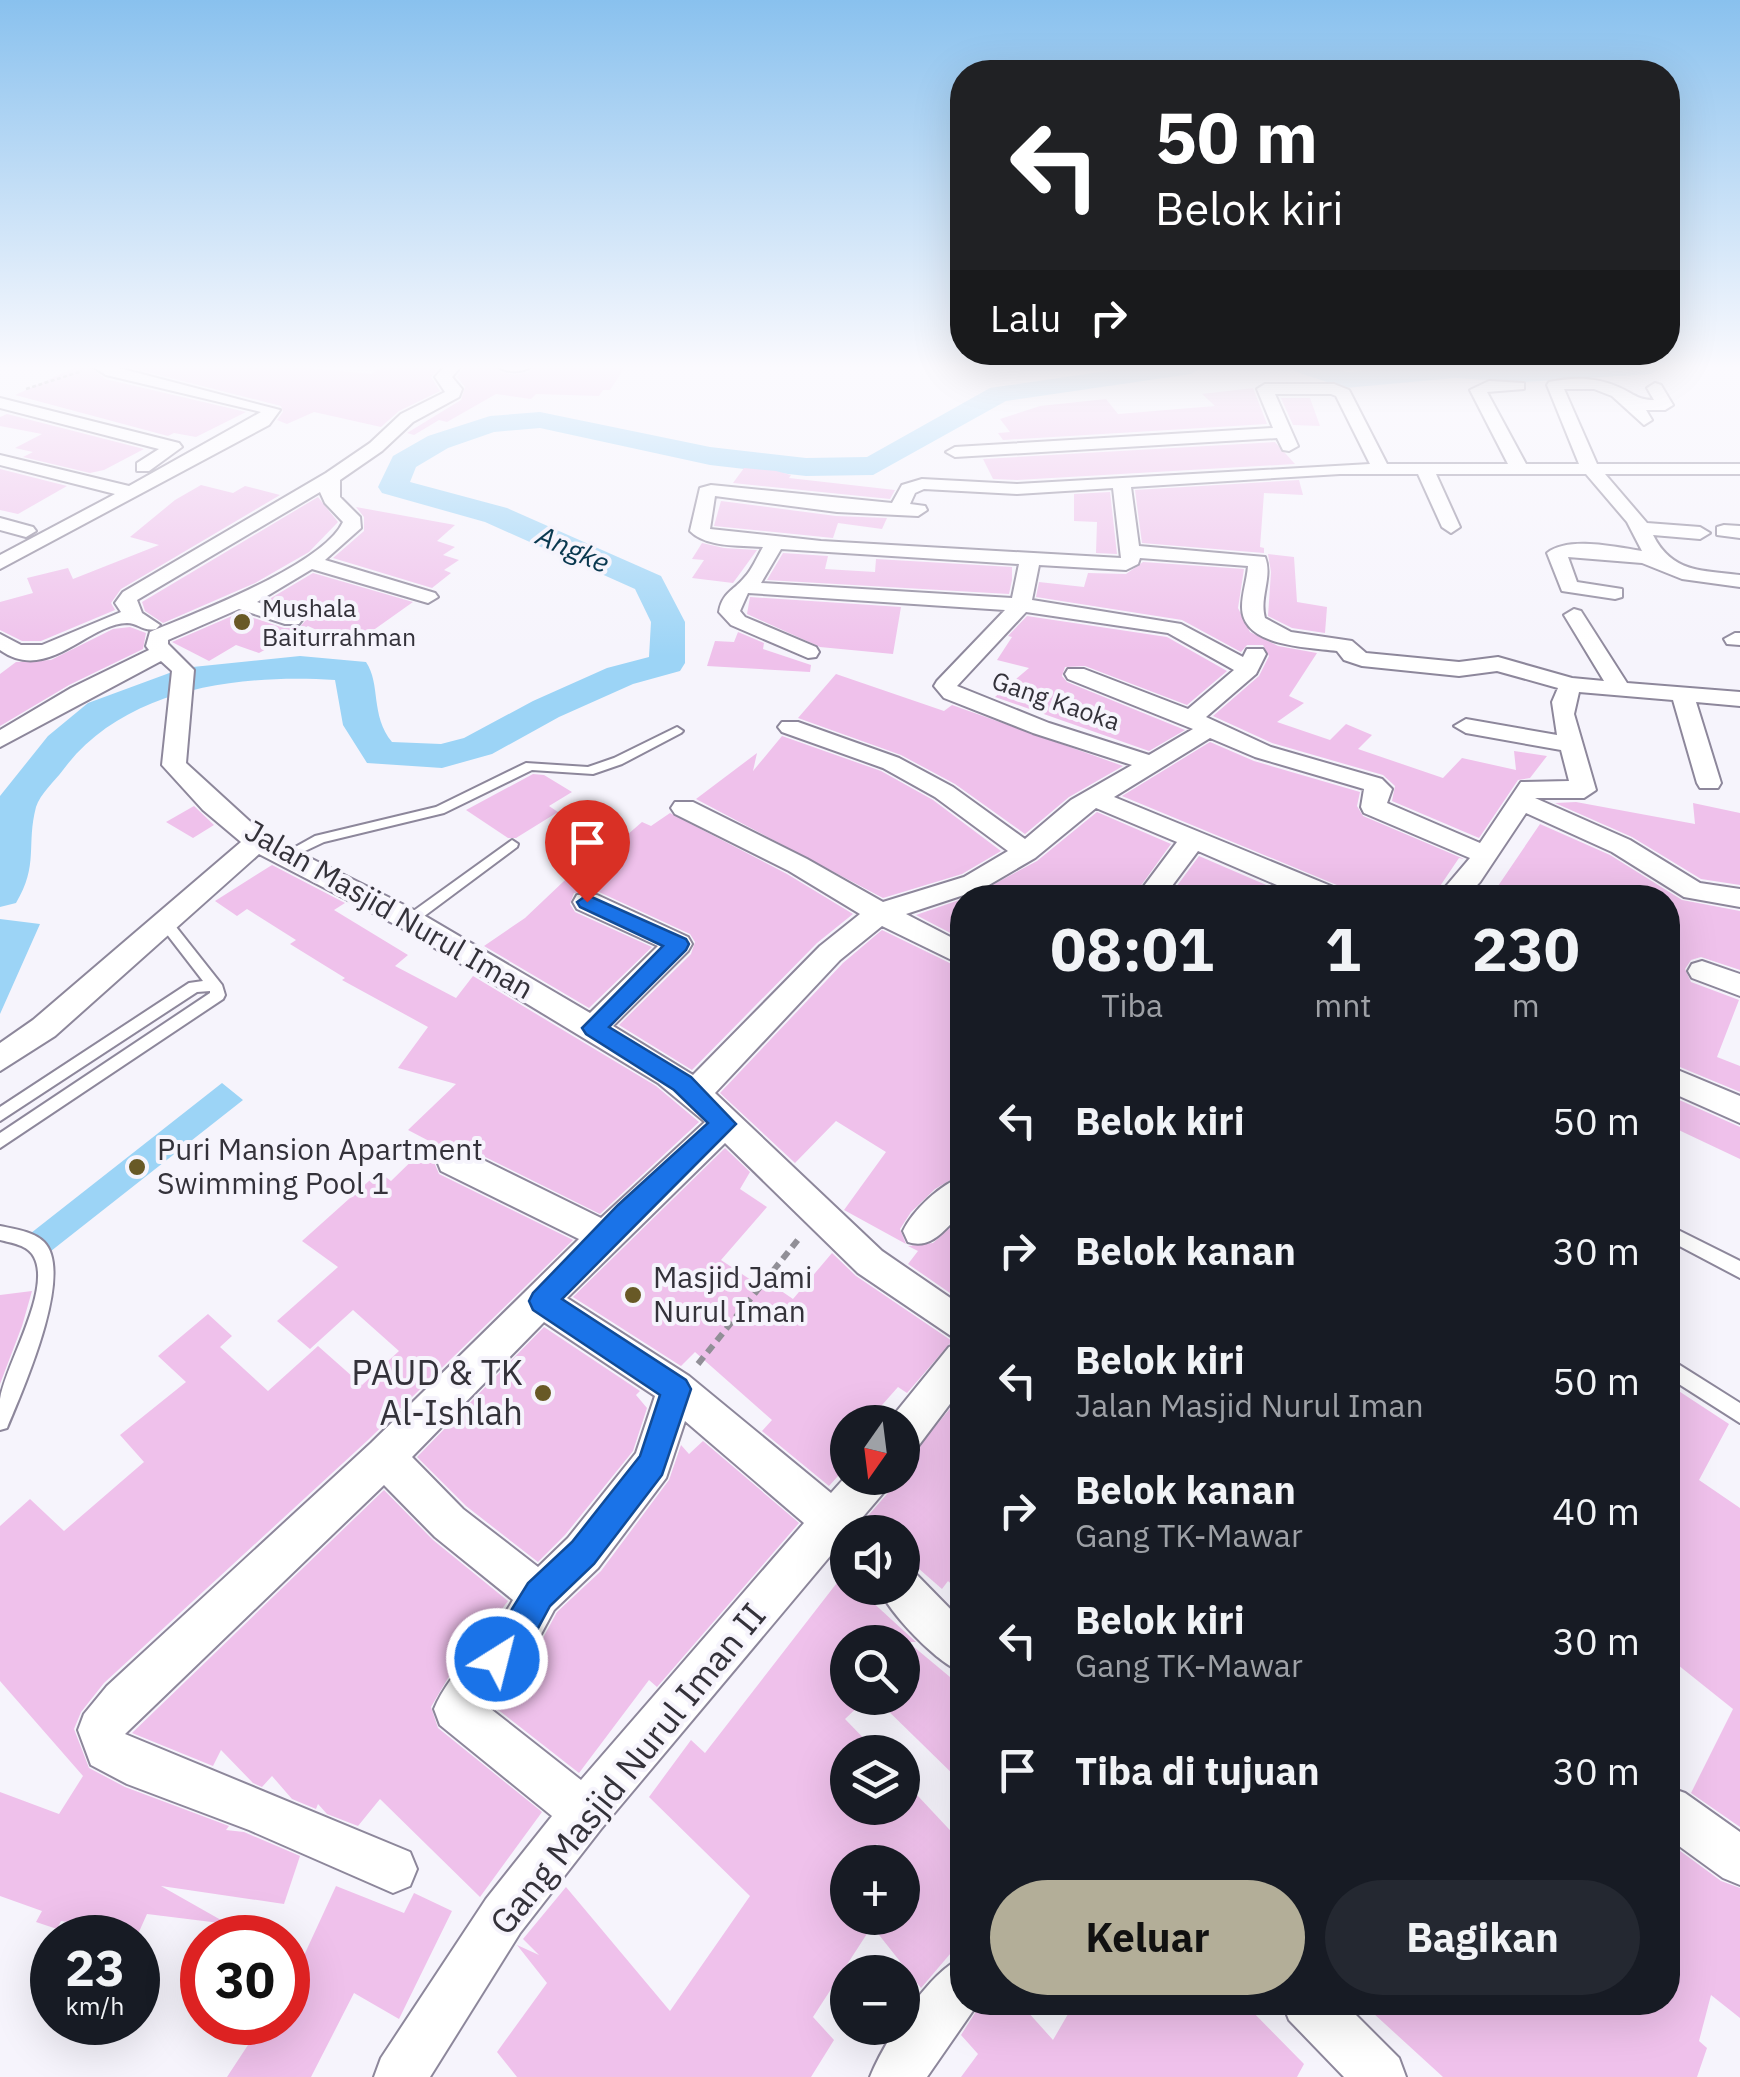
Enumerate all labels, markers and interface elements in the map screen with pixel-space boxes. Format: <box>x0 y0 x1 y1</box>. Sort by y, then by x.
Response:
text: 50 m <box>1155 91 1318 182</box>
icon: left <box>990 100 1120 230</box>
text: Belok kiri <box>1155 179 1344 237</box>
icon: right <box>1081 290 1136 345</box>
text: Lalu <box>990 293 1061 342</box>
water label: Angke <box>530 516 615 581</box>
place label: Mushala Baiturrahman <box>262 591 416 653</box>
marker: Mushala Baiturrahman <box>231 611 253 633</box>
street label: Gang Kaoka <box>988 663 1125 738</box>
pin <box>545 800 630 903</box>
street label: Jalan Masjid Nurul Iman <box>238 810 541 1007</box>
icon: arrive <box>560 815 615 870</box>
text: 08:01 <box>1050 909 1214 988</box>
text: 1 <box>1325 909 1361 988</box>
text: 230 <box>1472 909 1580 988</box>
text: Tiba <box>1101 984 1163 1026</box>
text: mnt <box>1314 984 1372 1026</box>
text: m <box>1512 984 1540 1026</box>
icon: left <box>990 1093 1045 1148</box>
text: Belok kiri <box>1075 1096 1245 1145</box>
text: 50 m <box>1552 1096 1640 1145</box>
place label: Puri Mansion Apartment Swimming Pool 1 <box>157 1129 483 1202</box>
marker: Puri Mansion Apartment Swimming Pool 1 <box>126 1156 148 1178</box>
icon: right <box>990 1223 1045 1278</box>
text: Belok kanan <box>1075 1226 1296 1275</box>
text: 30 m <box>1552 1226 1640 1275</box>
place label: Masjid Jami Nurul Iman <box>653 1257 812 1330</box>
marker: Masjid Jami Nurul Iman <box>622 1284 644 1306</box>
text: Belok kiri <box>1075 1335 1245 1384</box>
place label: PAUD & TK Al-Ishlah <box>351 1349 523 1435</box>
icon: left <box>990 1353 1045 1408</box>
text: 50 m <box>1552 1356 1640 1405</box>
marker: PAUD & TK Al-Ishlah <box>532 1382 554 1404</box>
text: Jalan Masjid Nurul Iman <box>1075 1384 1424 1426</box>
north arrow <box>830 1405 920 1495</box>
map controls <box>830 1405 920 2045</box>
text: Belok kanan <box>1075 1465 1296 1514</box>
icon: right <box>990 1483 1045 1538</box>
text: 40 m <box>1552 1486 1640 1535</box>
text: Gang TK-Mawar <box>1075 1514 1303 1556</box>
button: sound <box>830 1515 920 1605</box>
street label: Gang Masjid Nurul Iman II <box>479 1593 775 1944</box>
text: Belok kiri <box>1075 1595 1245 1644</box>
position arrow <box>445 1607 549 1711</box>
icon: left <box>990 1613 1045 1668</box>
text: 30 m <box>1552 1616 1640 1665</box>
button: search <box>830 1625 920 1715</box>
text: Gang TK-Mawar <box>1075 1644 1303 1686</box>
button: layers <box>830 1735 920 1825</box>
icon: arrive <box>990 1743 1045 1798</box>
text: Tiba di tujuan <box>1075 1746 1320 1795</box>
text: 30 m <box>1552 1746 1640 1795</box>
button: + <box>830 1845 920 1935</box>
button: Keluar <box>990 1880 1305 1995</box>
button: Bagikan <box>1325 1880 1640 1995</box>
speed limit sign: 30 <box>180 1915 310 2045</box>
text: 23 <box>65 1935 125 2000</box>
button: − <box>830 1955 920 2045</box>
text: km/h <box>66 1989 124 2022</box>

